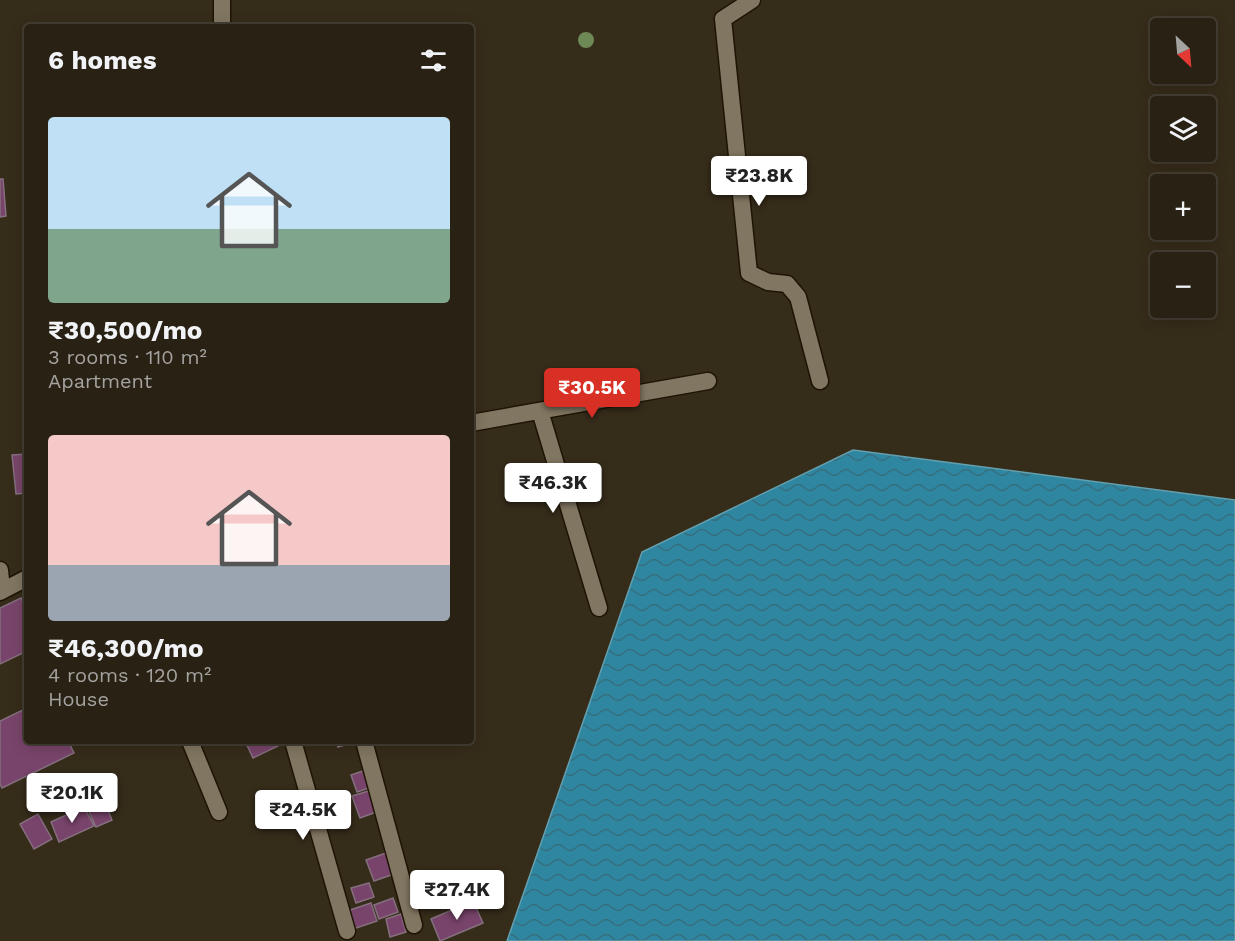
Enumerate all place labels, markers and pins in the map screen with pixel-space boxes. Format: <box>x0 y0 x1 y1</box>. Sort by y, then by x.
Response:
pin: ₹23.8K <box>710 156 808 207</box>
pin: ₹30.5K <box>543 368 641 419</box>
pin: ₹46.3K <box>504 463 602 514</box>
pin: ₹20.1K <box>23 773 121 824</box>
pin: ₹24.5K <box>254 790 352 841</box>
pin: ₹27.4K <box>408 870 506 921</box>

